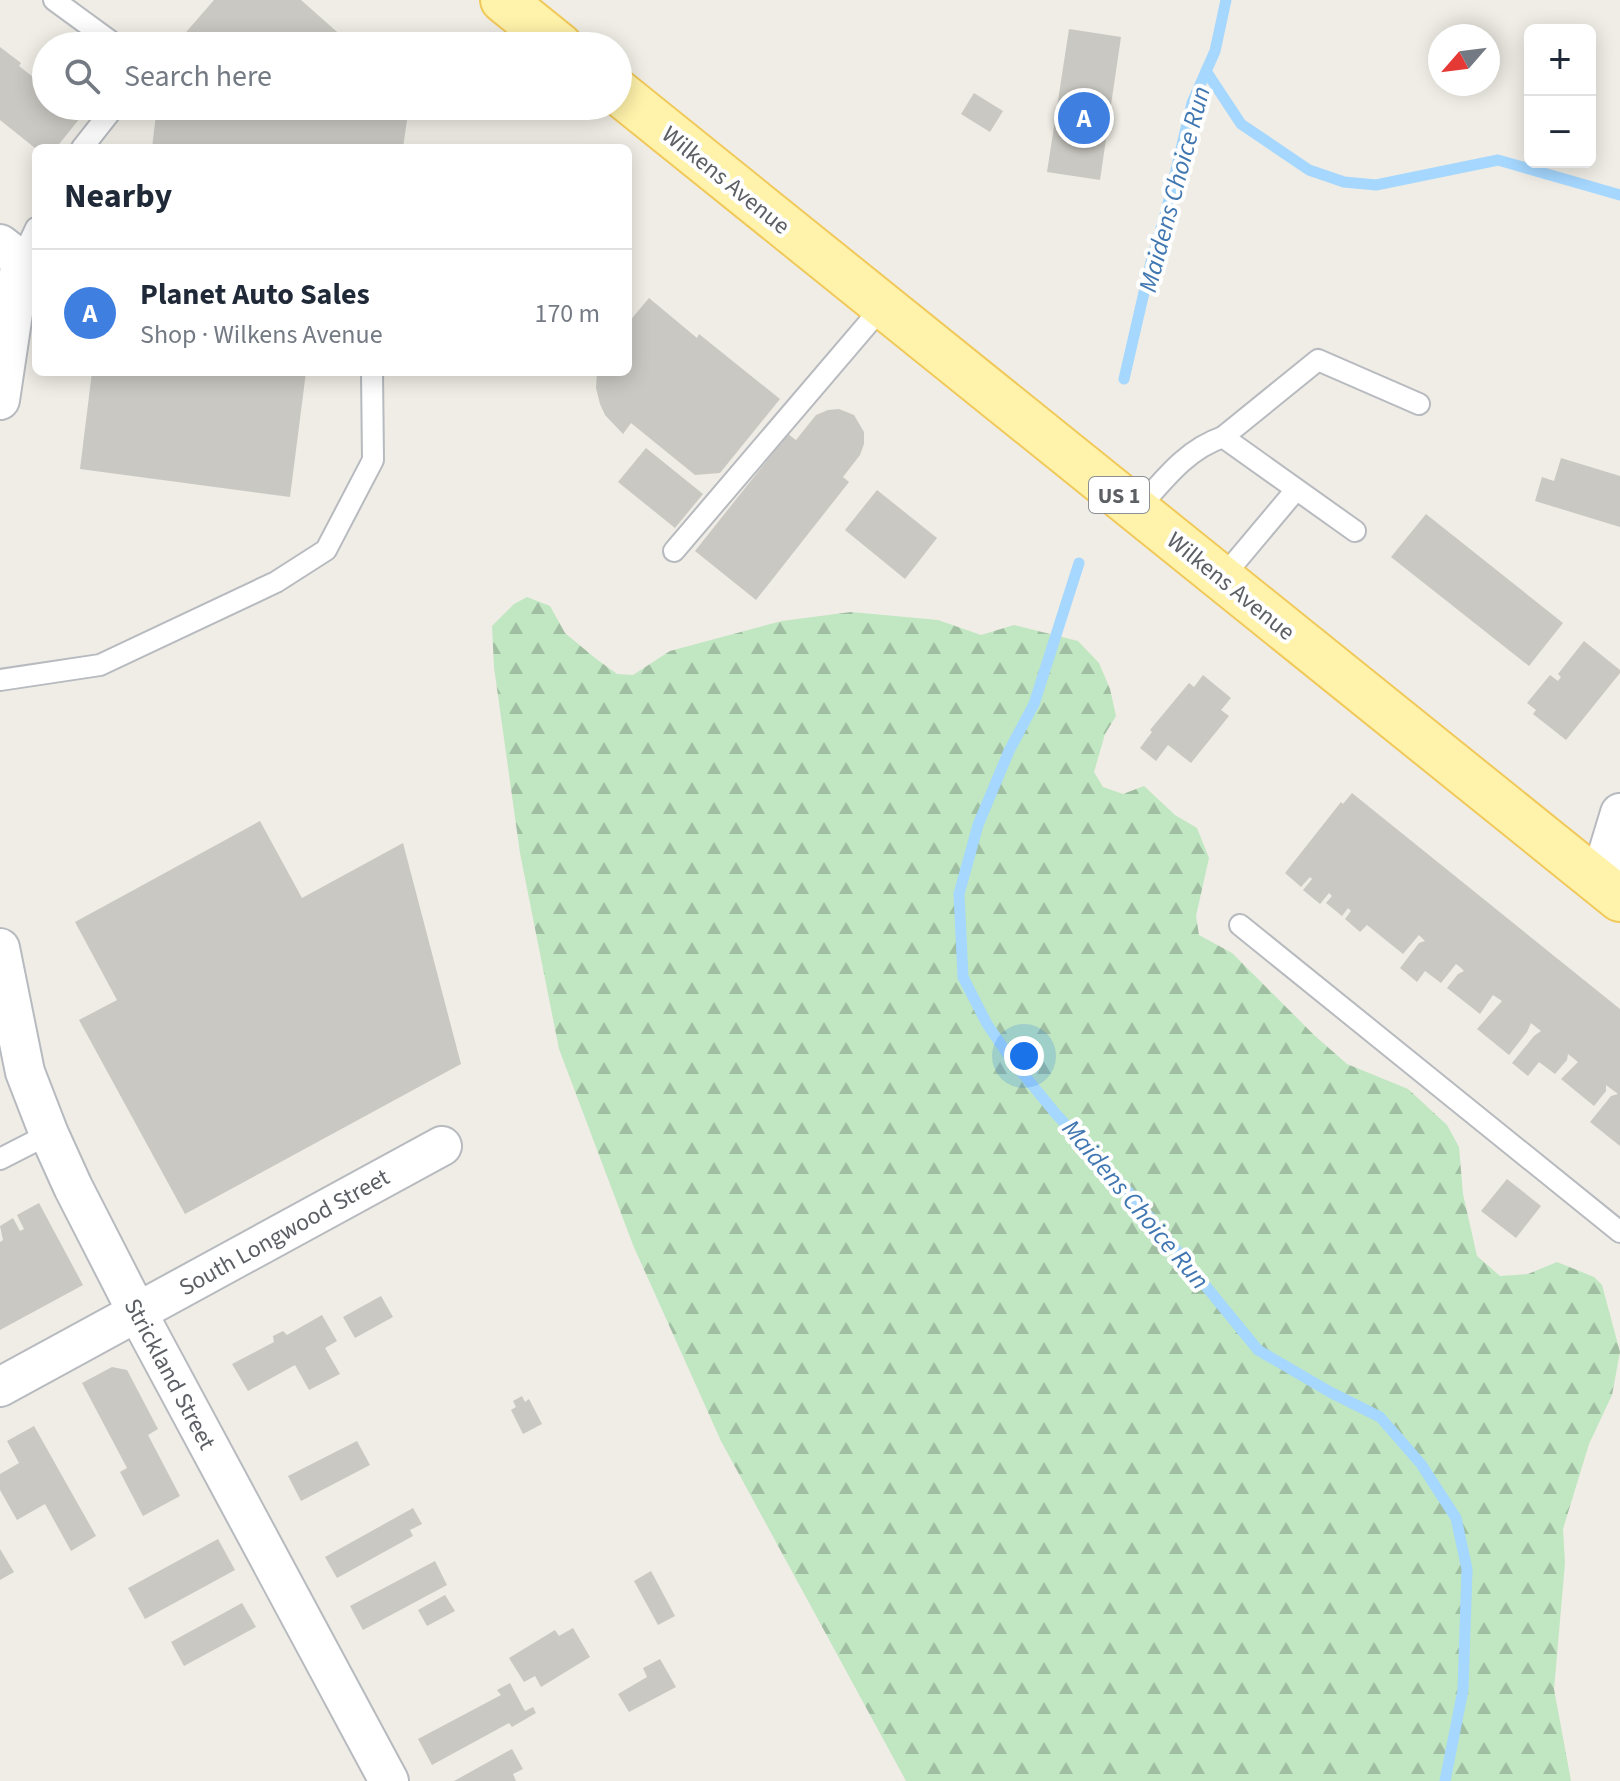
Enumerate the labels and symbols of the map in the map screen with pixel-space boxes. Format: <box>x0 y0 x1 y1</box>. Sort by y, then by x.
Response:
north arrow <box>1428 24 1500 96</box>
water label: Maidens Choice Run <box>1129 82 1220 296</box>
pin: A <box>1058 88 1110 148</box>
street label: Wilkens Avenue <box>654 118 797 243</box>
road number: US 1 <box>1089 477 1149 513</box>
street label: Wilkens Avenue <box>1159 524 1302 649</box>
your location <box>1004 1036 1044 1076</box>
water label: Maidens Choice Run <box>1053 1111 1218 1297</box>
street label: South Longwood Street <box>173 1160 396 1305</box>
street label: Strickland Street <box>115 1292 224 1456</box>

